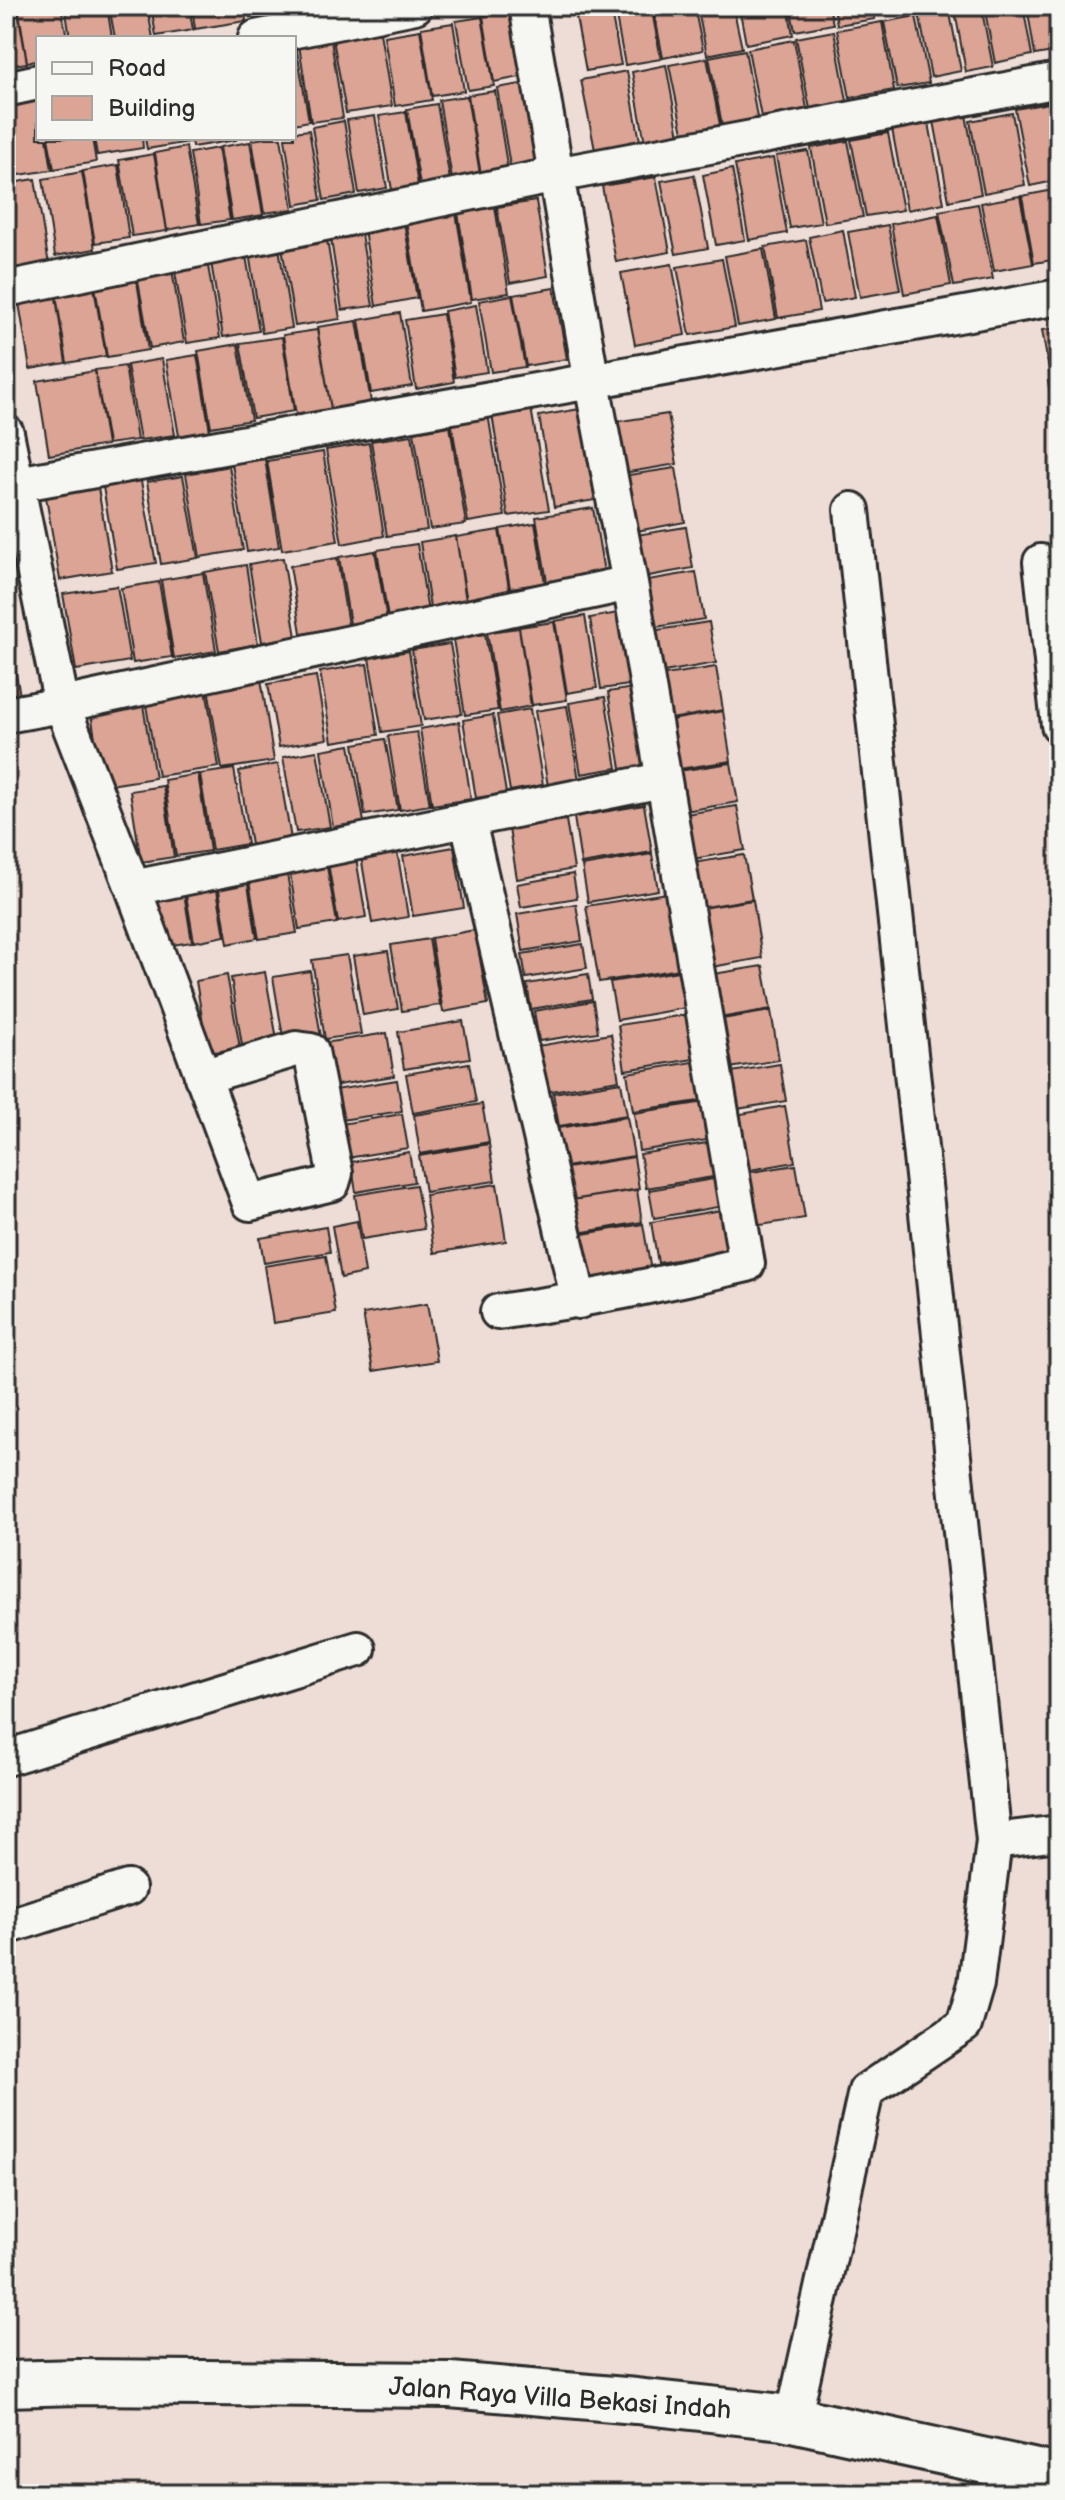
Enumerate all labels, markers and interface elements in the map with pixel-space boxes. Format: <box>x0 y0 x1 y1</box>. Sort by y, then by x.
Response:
legend <box>36 36 296 140</box>
text: Road <box>108 54 166 83</box>
text: Building <box>108 94 195 123</box>
street label: Jalan Raya Villa Bekasi Indah <box>388 2372 732 2426</box>

